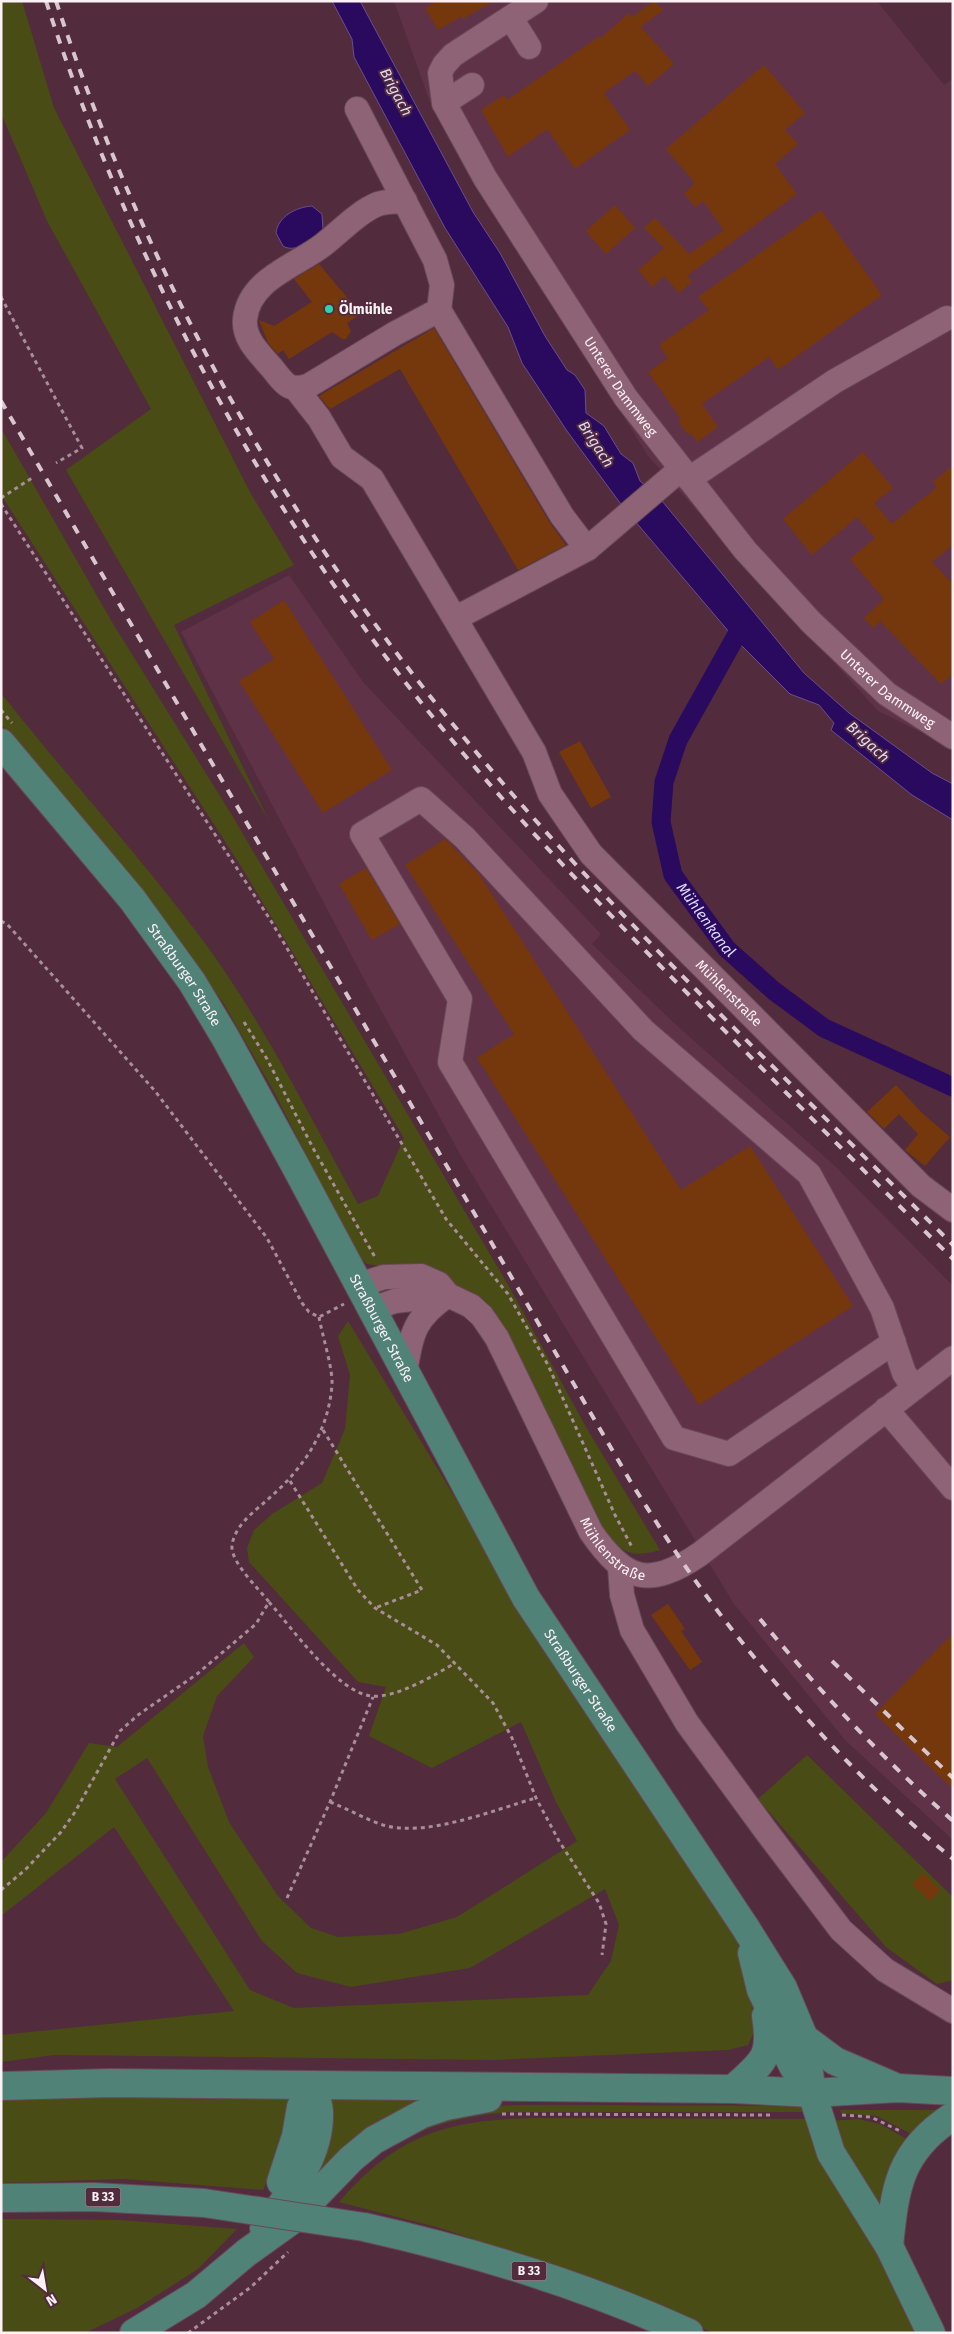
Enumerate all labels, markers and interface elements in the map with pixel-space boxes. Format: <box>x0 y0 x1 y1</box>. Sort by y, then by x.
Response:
water label: Brigach <box>376 65 416 119</box>
place label: Ölmühle <box>339 300 393 318</box>
marker: Ölmühle <box>323 303 335 315</box>
street label: Unterer Dammweg <box>580 334 662 440</box>
water label: Brigach <box>574 417 618 471</box>
street label: Unterer Dammweg <box>837 646 939 732</box>
water label: Brigach <box>843 718 893 766</box>
water label: Mühlenkanal <box>673 879 739 961</box>
street label: Straßburger Straße <box>144 920 225 1029</box>
street label: Mühlenstraße <box>692 956 766 1030</box>
street label: Straßburger Straße <box>346 1271 418 1385</box>
street label: Mühlenstraße <box>577 1514 647 1584</box>
street label: Straßburger Straße <box>541 1626 621 1735</box>
road number: B 33 <box>86 2188 120 2206</box>
road number: B 33 <box>512 2262 546 2280</box>
north arrow <box>20 2264 70 2314</box>
text: N <box>43 2290 60 2309</box>

